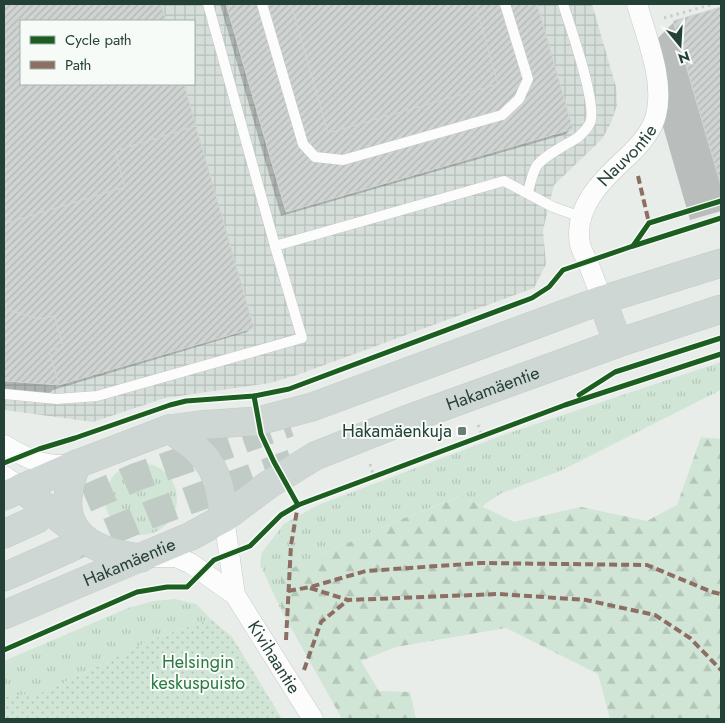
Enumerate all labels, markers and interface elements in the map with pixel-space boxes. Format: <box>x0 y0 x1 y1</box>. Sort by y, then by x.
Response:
legend <box>20 20 195 85</box>
north arrow <box>655 20 705 70</box>
text: Cycle path <box>65 29 132 51</box>
text: N <box>676 46 692 69</box>
text: Path <box>65 54 91 76</box>
street label: Nauvontie <box>591 120 663 192</box>
street label: Hakamäentie <box>442 360 543 417</box>
place label: Hakamäenkuja <box>342 418 452 444</box>
marker: Hakamäenkuja <box>456 425 468 437</box>
street label: Hakamäentie <box>79 531 179 593</box>
street label: Kivihaantie <box>241 616 307 699</box>
park label: Helsingin keskuspuisto <box>151 649 245 696</box>

